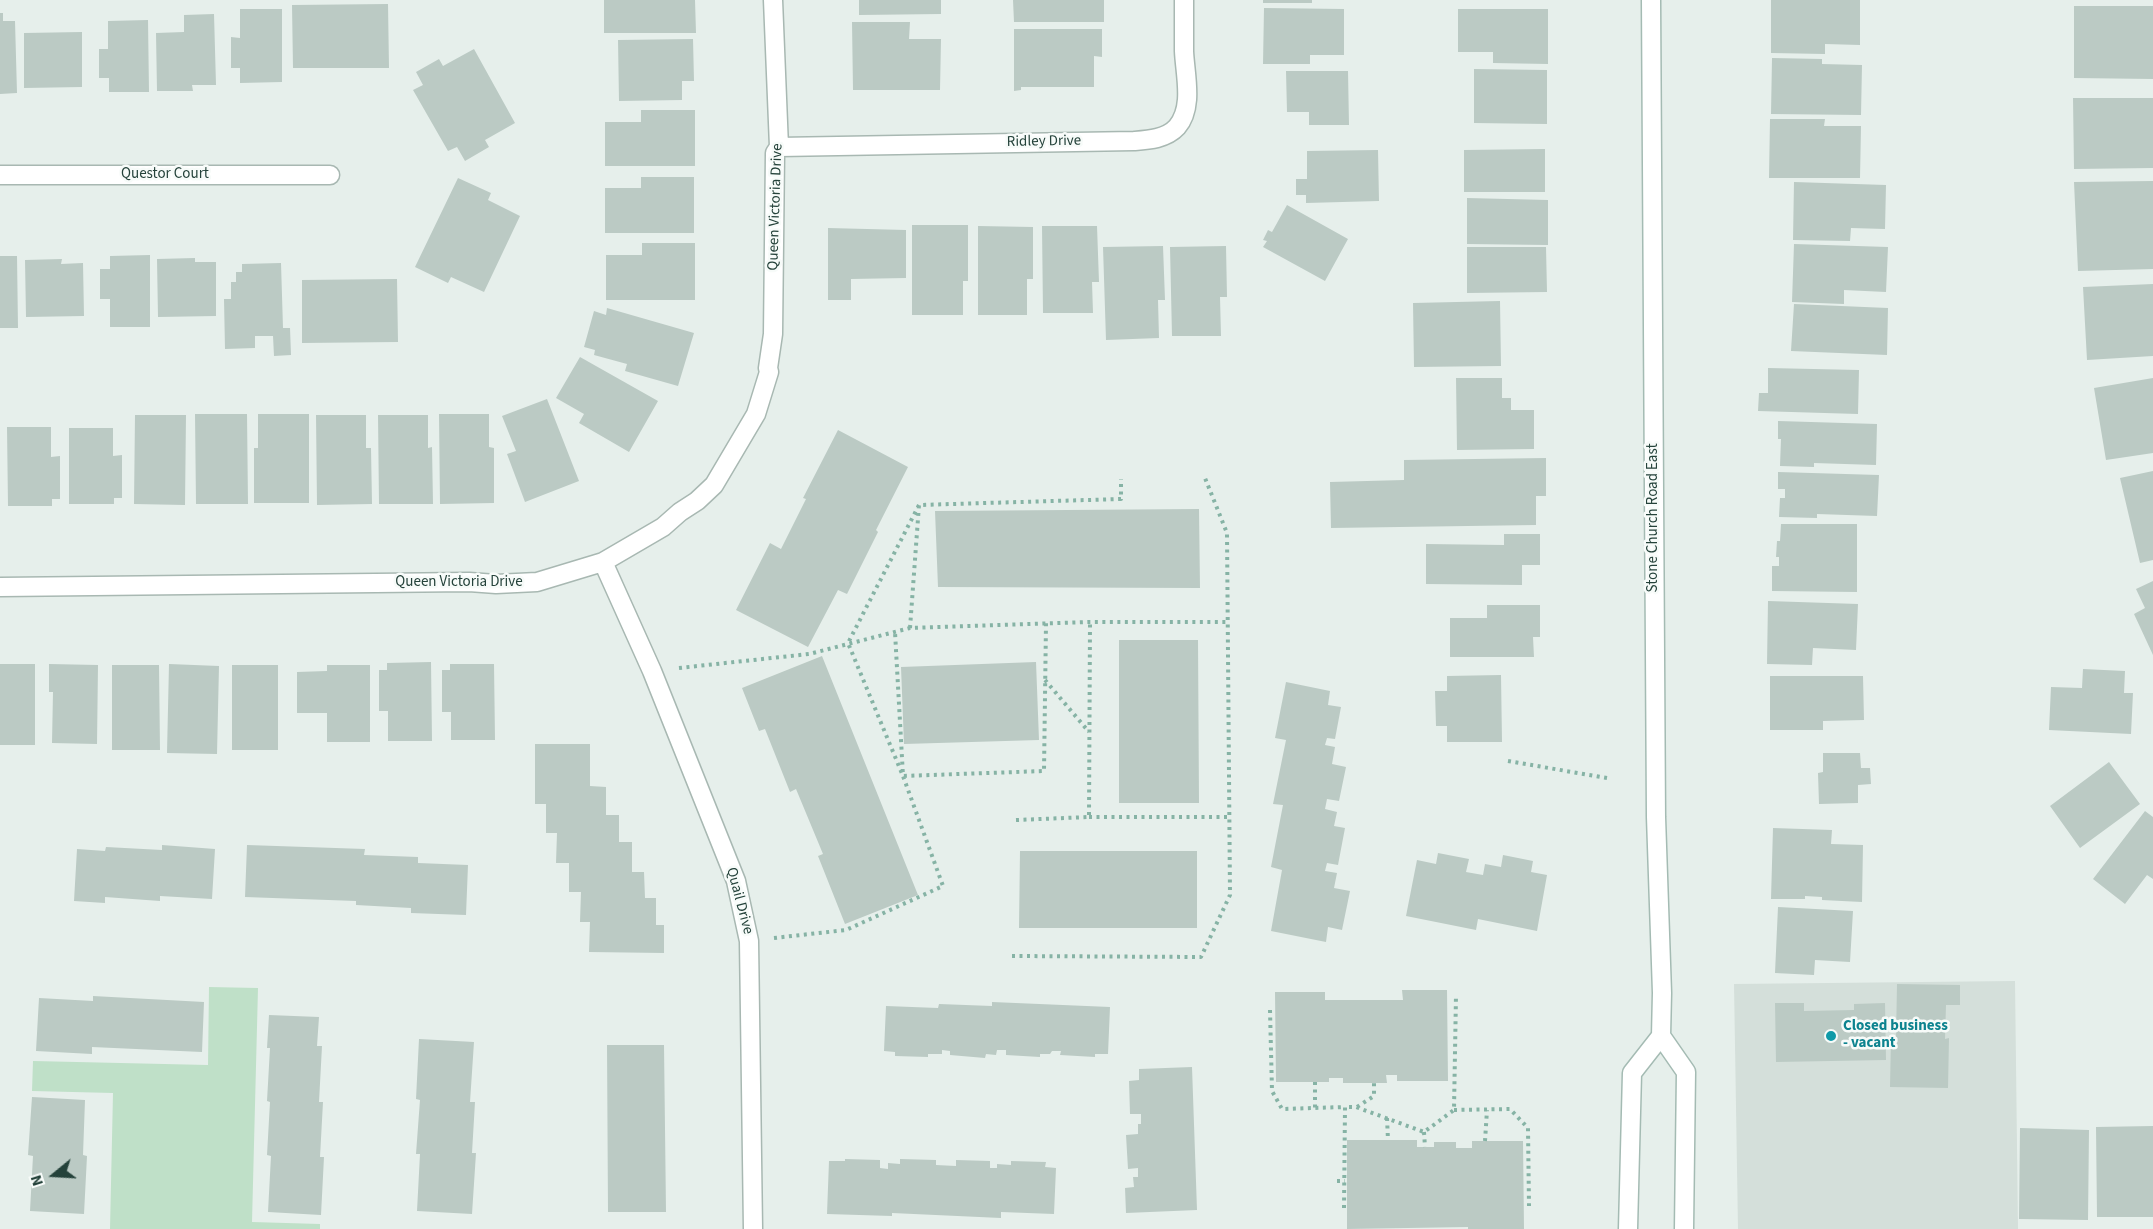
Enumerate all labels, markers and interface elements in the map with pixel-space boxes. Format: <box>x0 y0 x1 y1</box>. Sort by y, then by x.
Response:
street label: Ridley Drive <box>1007 132 1081 152</box>
street label: Queen Victoria Drive <box>765 143 787 271</box>
street label: Questor Court <box>121 166 209 184</box>
street label: Stone Church Road East <box>1645 444 1663 592</box>
street label: Queen Victoria Drive <box>395 574 523 592</box>
street label: Quail Drive <box>721 865 757 937</box>
place label: Closed business - vacant <box>1843 1018 1948 1053</box>
marker: Closed business - vacant <box>1824 1029 1838 1043</box>
north arrow <box>24 1145 84 1205</box>
text: N <box>25 1172 49 1189</box>

